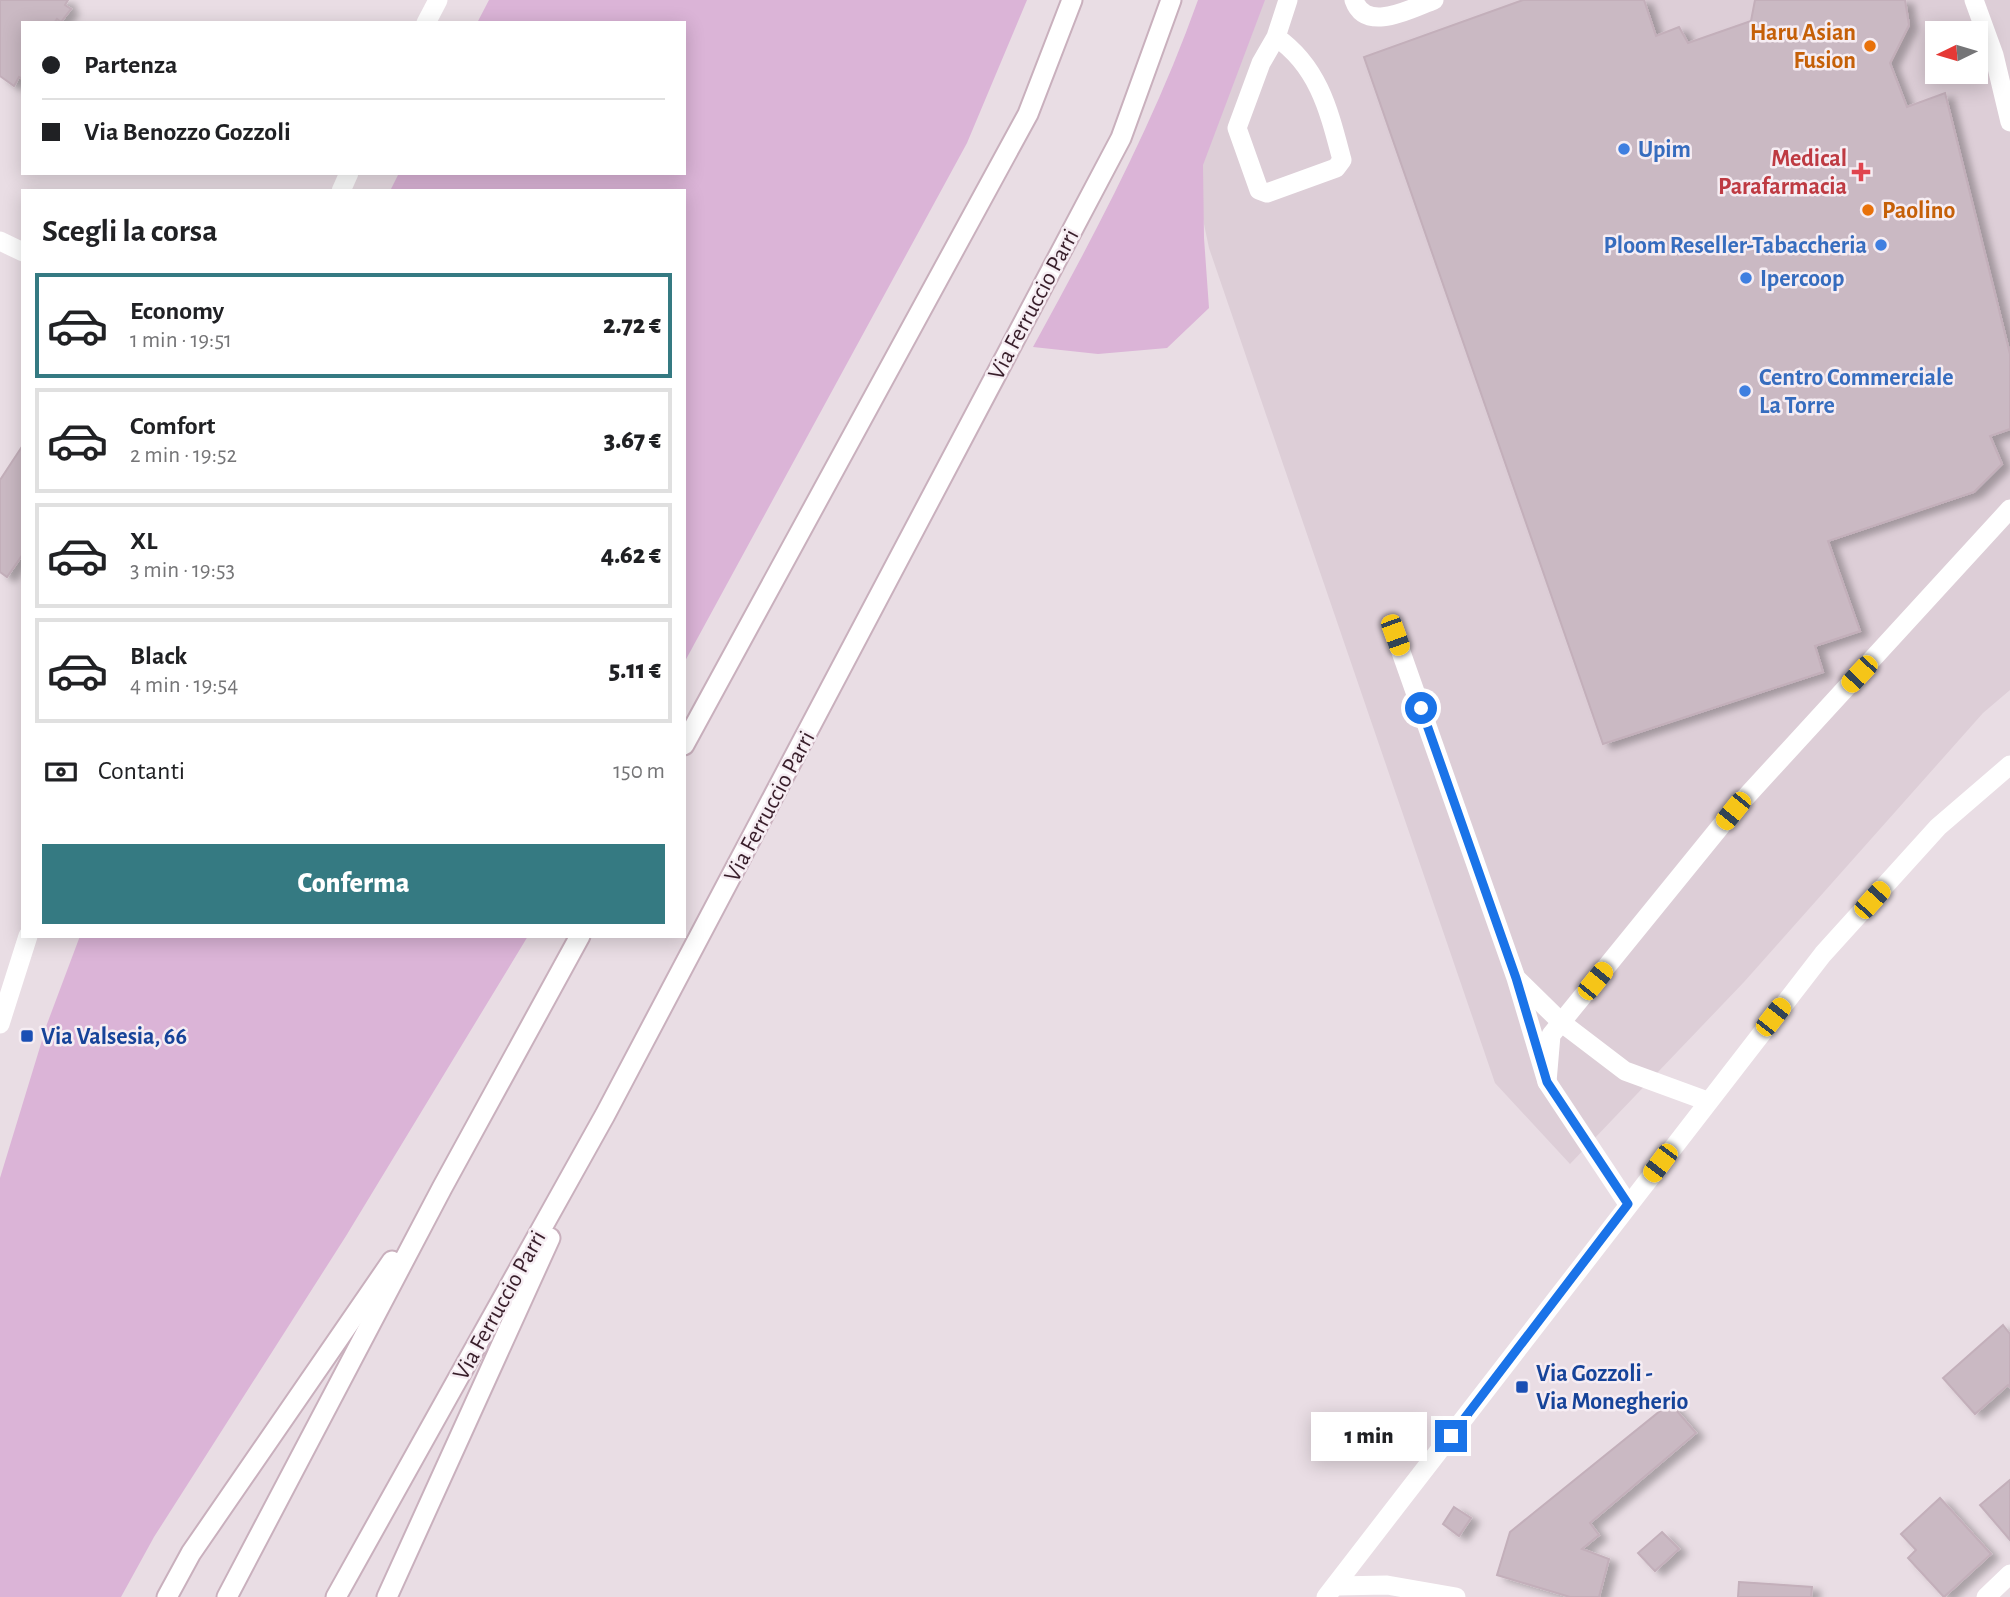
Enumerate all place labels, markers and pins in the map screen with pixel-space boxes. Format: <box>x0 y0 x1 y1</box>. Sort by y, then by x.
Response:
place label: Haru Asian Fusion <box>1750 21 1856 73</box>
marker: Haru Asian Fusion <box>1862 38 1878 54</box>
place label: Upim <box>1638 138 1691 162</box>
marker: Upim <box>1616 141 1632 157</box>
place label: Medical Parafarmacia <box>1718 147 1847 199</box>
marker: Medical Parafarmacia <box>1853 164 1869 180</box>
place label: Paolino <box>1882 199 1955 223</box>
marker: Paolino <box>1860 202 1876 218</box>
place label: Ploom Reseller-Tabaccheria <box>1604 234 1867 258</box>
marker: Ploom Reseller-Tabaccheria <box>1873 237 1889 253</box>
place label: Ipercoop <box>1760 267 1844 291</box>
marker: Ipercoop <box>1738 270 1754 286</box>
place label: Centro Commerciale La Torre <box>1759 366 1954 418</box>
marker: Centro Commerciale La Torre <box>1737 383 1753 399</box>
place label: Via Valsesia, 66 <box>41 1025 187 1049</box>
marker: Via Valsesia, 66 <box>19 1028 35 1044</box>
place label: Via Gozzoli - Via Monegherio <box>1536 1362 1688 1414</box>
marker: Via Gozzoli - Via Monegherio <box>1514 1379 1530 1395</box>

